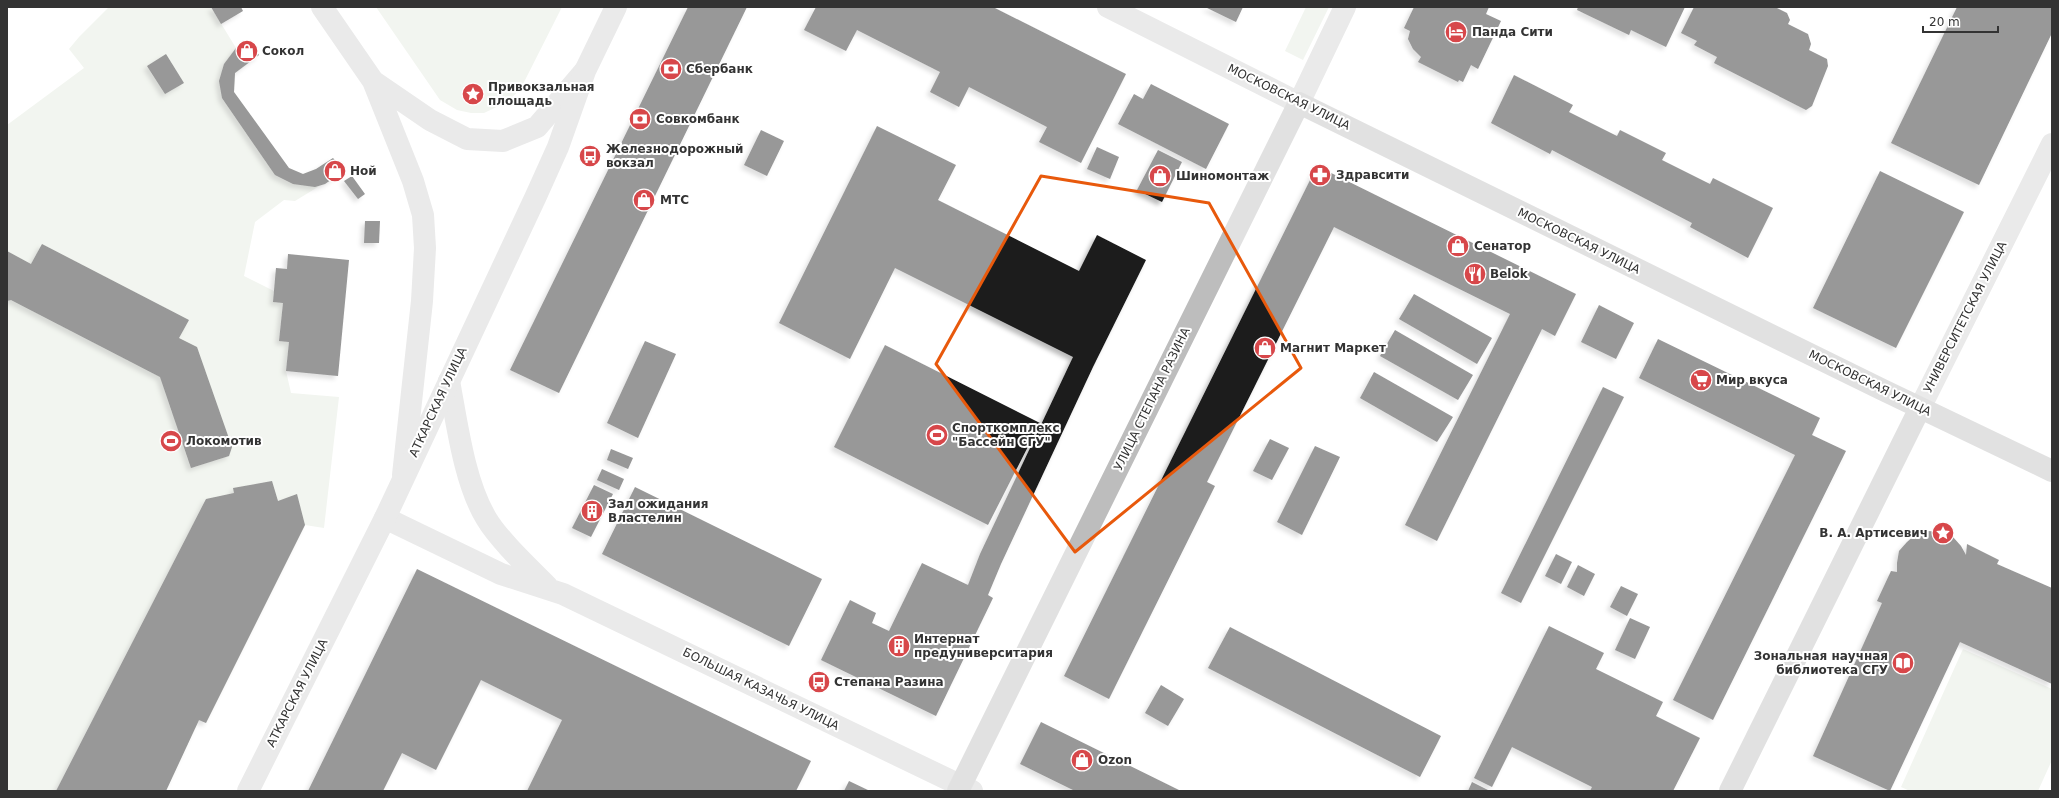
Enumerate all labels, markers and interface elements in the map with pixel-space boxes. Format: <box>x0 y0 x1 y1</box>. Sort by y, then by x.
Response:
scale bar <box>1923 8 1998 34</box>
text: 20 m <box>1929 15 1960 29</box>
hotel icon: Панда Сити <box>1443 19 1469 45</box>
place label: Панда Сити <box>1472 25 1553 39</box>
shop icon: Сокол <box>234 38 260 64</box>
place label: Сокол <box>262 44 304 58</box>
bank icon: Сбербанк <box>658 56 684 82</box>
street label: МОСКОВСКАЯ УЛИЦА <box>1225 61 1353 133</box>
place label: Сбербанк <box>686 62 753 76</box>
place label: Привокзальная площадь <box>488 80 595 108</box>
place icon: Привокзальная площадь <box>460 81 486 107</box>
bank icon: Совкомбанк <box>627 106 653 132</box>
place label: Совкомбанк <box>656 112 740 126</box>
place label: Железнодорожный вокзал <box>606 142 744 170</box>
bus stop icon: Железнодорожный вокзал <box>577 143 603 169</box>
shop icon: Ной <box>322 158 348 184</box>
pharmacy icon: Здравсити <box>1307 162 1333 188</box>
shop icon: Шиномонтаж <box>1147 163 1173 189</box>
place label: Ной <box>350 164 377 178</box>
place label: Здравсити <box>1336 168 1409 182</box>
place label: Шиномонтаж <box>1176 169 1269 183</box>
shop icon: МТС <box>631 187 657 213</box>
place label: МТС <box>660 193 689 207</box>
street label: МОСКОВСКАЯ УЛИЦА <box>1515 205 1643 277</box>
shop icon: Сенатор <box>1445 233 1471 259</box>
street label: УНИВЕРСИТЕТСКАЯ УЛИЦА <box>1921 238 2010 395</box>
place label: Сенатор <box>1474 239 1532 253</box>
restaurant icon: Belok <box>1462 261 1488 287</box>
place label: Belok <box>1490 267 1529 281</box>
street label: УЛИЦА СТЕПАНА РАЗИНА <box>1111 324 1193 473</box>
shop icon: Магнит Маркет <box>1252 335 1278 361</box>
place label: Магнит Маркет <box>1280 341 1386 355</box>
street label: АТКАРСКАЯ УЛИЦА <box>406 344 470 459</box>
street label: МОСКОВСКАЯ УЛИЦА <box>1806 347 1934 419</box>
supermarket icon: Мир вкуса <box>1688 367 1714 393</box>
place label: Мир вкуса <box>1716 373 1788 387</box>
place label: Спорткомплекс "Бассейн СГУ" <box>952 421 1060 449</box>
sports icon: Спорткомплекс "Бассейн СГУ" <box>924 422 950 448</box>
sports icon: Локомотив <box>158 428 184 454</box>
place label: Локомотив <box>186 434 262 448</box>
place label: Зал ожидания Властелин <box>608 497 708 525</box>
building icon: Зал ожидания Властелин <box>579 498 605 524</box>
place icon: В. А. Артисевич <box>1930 520 1956 546</box>
place label: В. А. Артисевич <box>1819 526 1928 540</box>
place label: Интернат предуниверситария <box>914 632 1053 660</box>
building icon: Интернат предуниверситария <box>886 633 912 659</box>
street label: АТКАРСКАЯ УЛИЦА <box>264 636 331 749</box>
street label: БОЛЬШАЯ КАЗАЧЬЯ УЛИЦА <box>681 645 842 733</box>
place label: Зональная научная библиотека СГУ <box>1754 649 1888 677</box>
library icon: Зональная научная библиотека СГУ <box>1890 650 1916 676</box>
bus stop icon: Степана Разина <box>806 669 832 695</box>
place label: Степана Разина <box>834 675 944 689</box>
shop icon: Ozon <box>1069 747 1095 773</box>
place label: Ozon <box>1098 753 1132 767</box>

